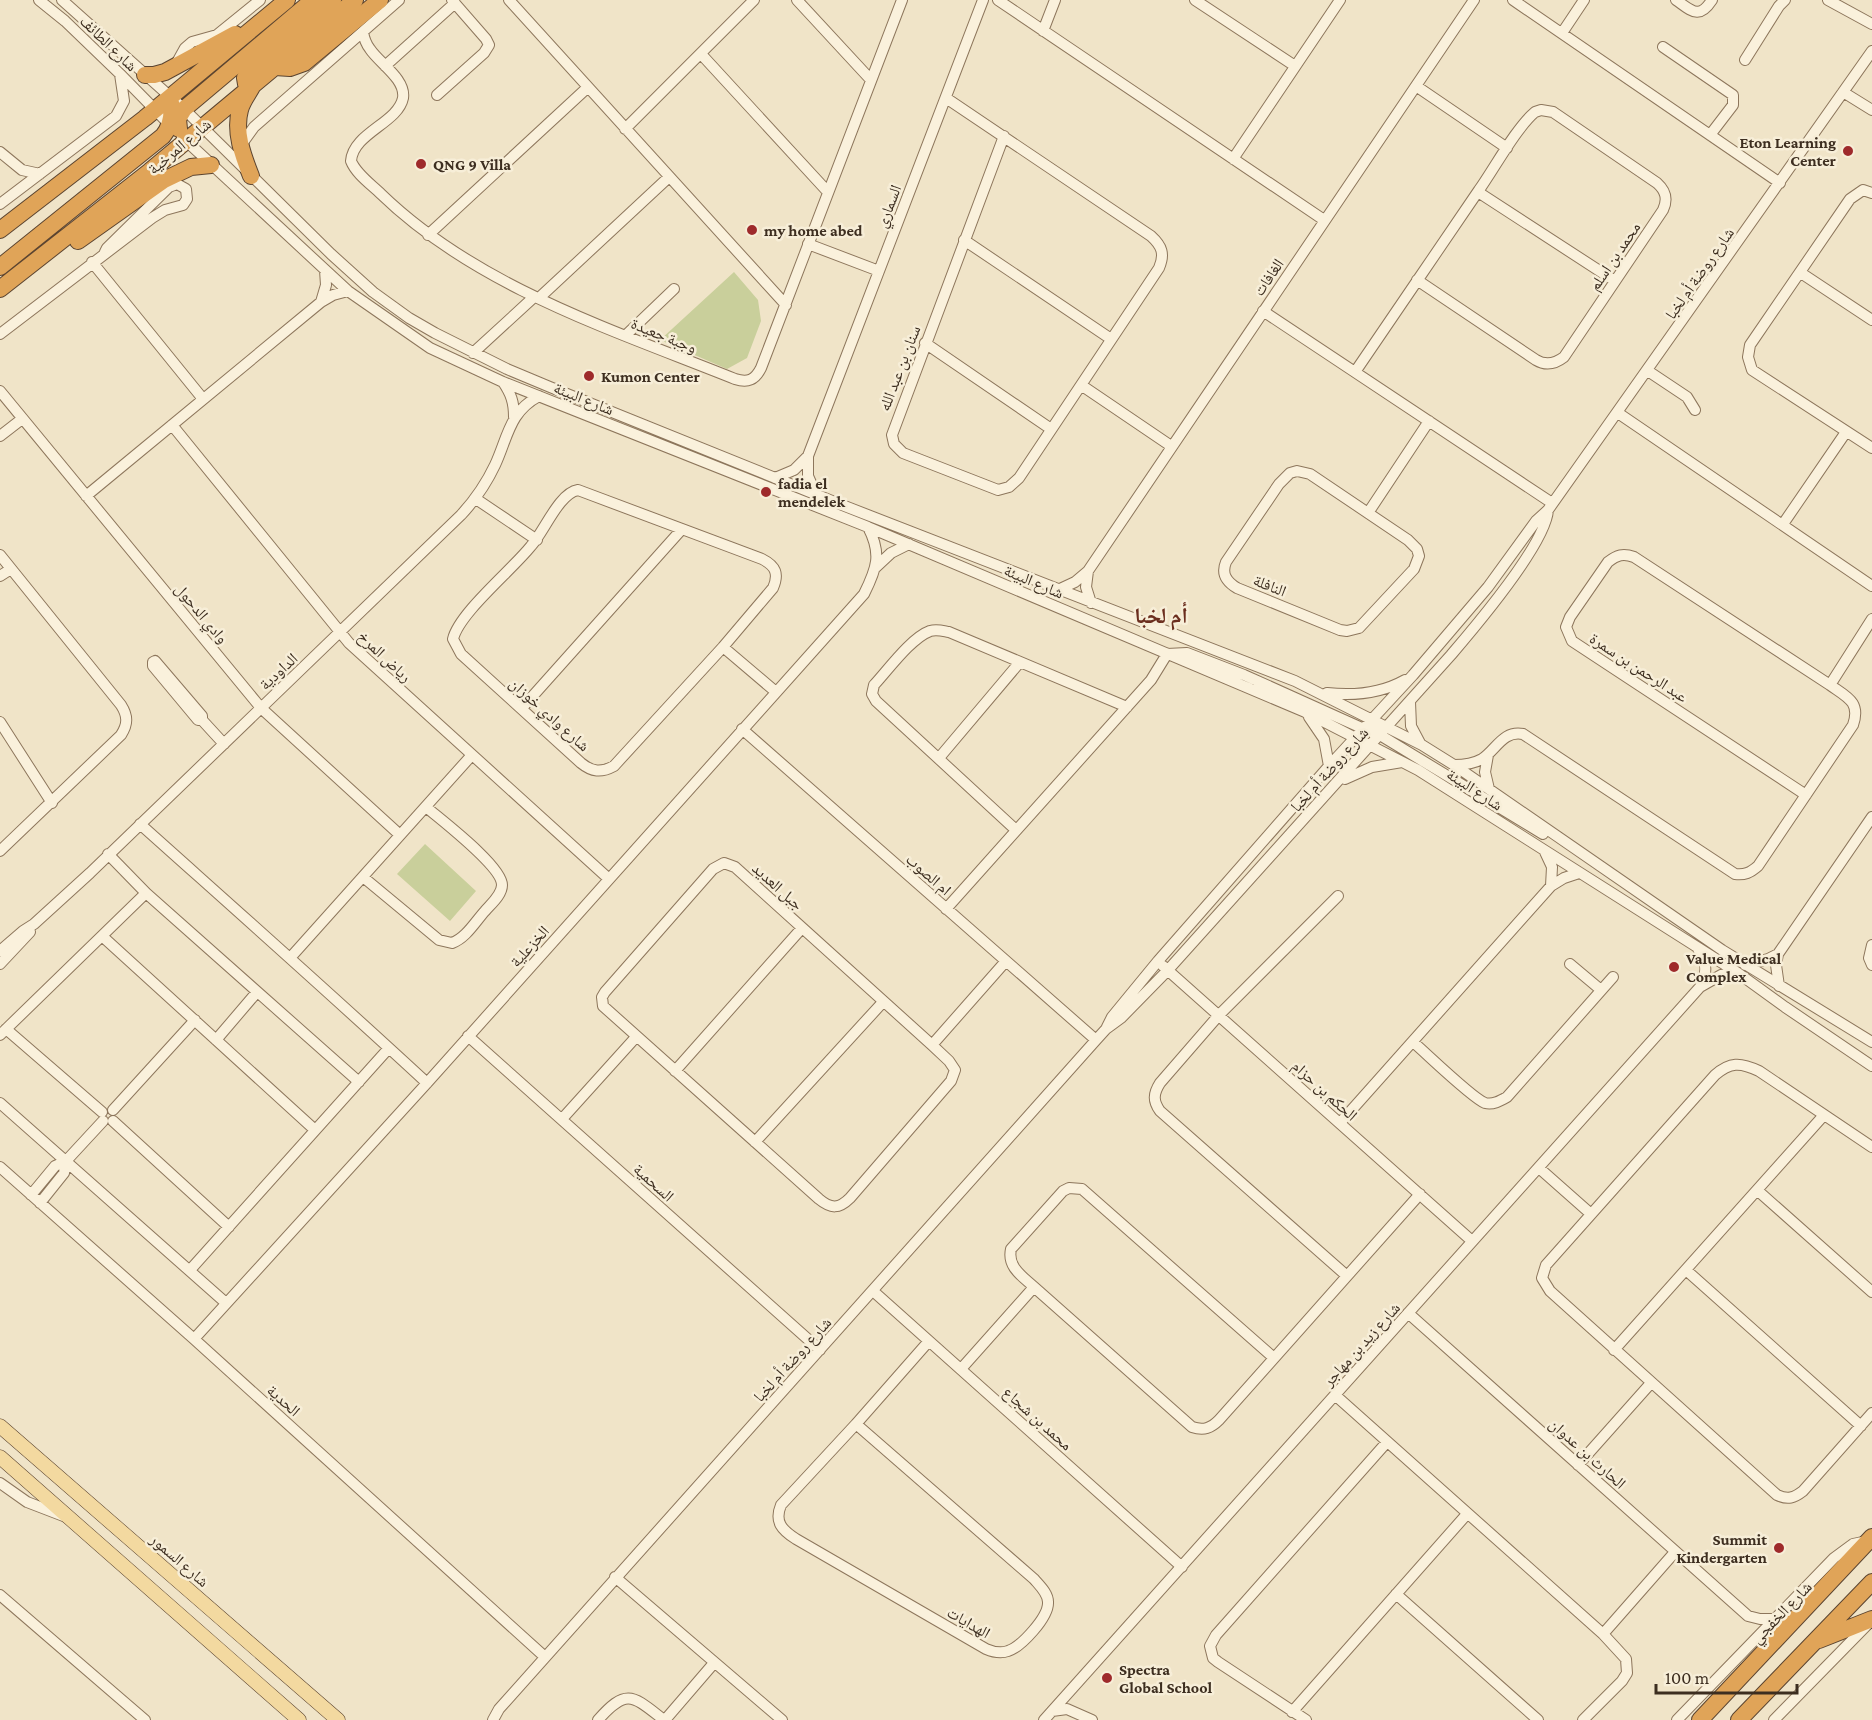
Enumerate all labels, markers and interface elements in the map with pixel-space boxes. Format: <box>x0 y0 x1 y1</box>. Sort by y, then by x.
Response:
street label: شارع الطائف <box>75 12 141 76</box>
street label: شارع المرخية <box>144 115 216 179</box>
place label: Eton Learning Center <box>1740 134 1837 169</box>
marker: Eton Learning Center <box>1841 144 1855 158</box>
place label: QNG 9 Villa <box>433 156 511 173</box>
marker: QNG 9 Villa <box>414 157 428 171</box>
street label: السماري <box>873 182 908 231</box>
street label: محمد بن اسلم <box>1585 219 1645 295</box>
place label: my home abed <box>764 222 863 239</box>
marker: my home abed <box>745 223 759 237</box>
street label: شارع روضة أم لخبا <box>1661 224 1739 323</box>
street label: الغافات <box>1250 256 1287 299</box>
street label: وجبة جعيدة <box>628 315 699 357</box>
street label: سنان بن عبد الله <box>875 323 925 414</box>
place label: Kumon Center <box>601 368 700 385</box>
marker: Kumon Center <box>582 369 596 383</box>
street label: شارع البيئة <box>551 379 616 420</box>
place label: fadia el mendelek <box>778 475 845 510</box>
marker: fadia el mendelek <box>759 485 773 499</box>
street label: شارع البيئة <box>1001 561 1066 603</box>
street label: النافلة <box>1251 571 1289 600</box>
street label: وادي الدحول <box>169 580 232 649</box>
district label: أم لخبا <box>1134 601 1188 631</box>
street label: رياض المرخ <box>353 627 415 687</box>
street label: عبد الرحمن بن سمرة <box>1586 630 1691 707</box>
street label: الداودية <box>256 650 301 694</box>
street label: شارع وادي خوزان <box>504 674 593 758</box>
street label: شارع روضة أم لخبا <box>1287 723 1373 816</box>
street label: شارع البيئة <box>1443 765 1506 815</box>
street label: ام الصوب <box>901 850 955 900</box>
street label: جبل العديد <box>748 859 806 915</box>
street label: الخزعلية <box>507 922 553 971</box>
place label: Value Medical Complex <box>1685 950 1782 985</box>
marker: Value Medical Complex <box>1667 960 1681 974</box>
street label: الحكم بن حزام <box>1287 1057 1361 1126</box>
street label: السحمية <box>630 1160 677 1205</box>
street label: شارع زيد بن مهاجر <box>1319 1299 1405 1392</box>
street label: شارع روضة أم لخبا <box>750 1313 836 1406</box>
street label: الحدية <box>264 1381 304 1420</box>
street label: محمد بن شجاع <box>998 1383 1076 1455</box>
street label: الحارث بن عدوان <box>1545 1415 1629 1493</box>
street label: شارع السمور <box>145 1530 212 1592</box>
place label: Summit Kindergarten <box>1676 1531 1767 1566</box>
marker: Summit Kindergarten <box>1772 1541 1786 1555</box>
street label: شارع الخفجي <box>1748 1578 1818 1650</box>
street label: الهدايات <box>944 1603 993 1642</box>
scale bar <box>1656 1657 1797 1695</box>
place label: Spectra Global School <box>1119 1661 1212 1696</box>
text: 100 m <box>1665 1668 1710 1688</box>
marker: Spectra Global School <box>1100 1671 1114 1685</box>

